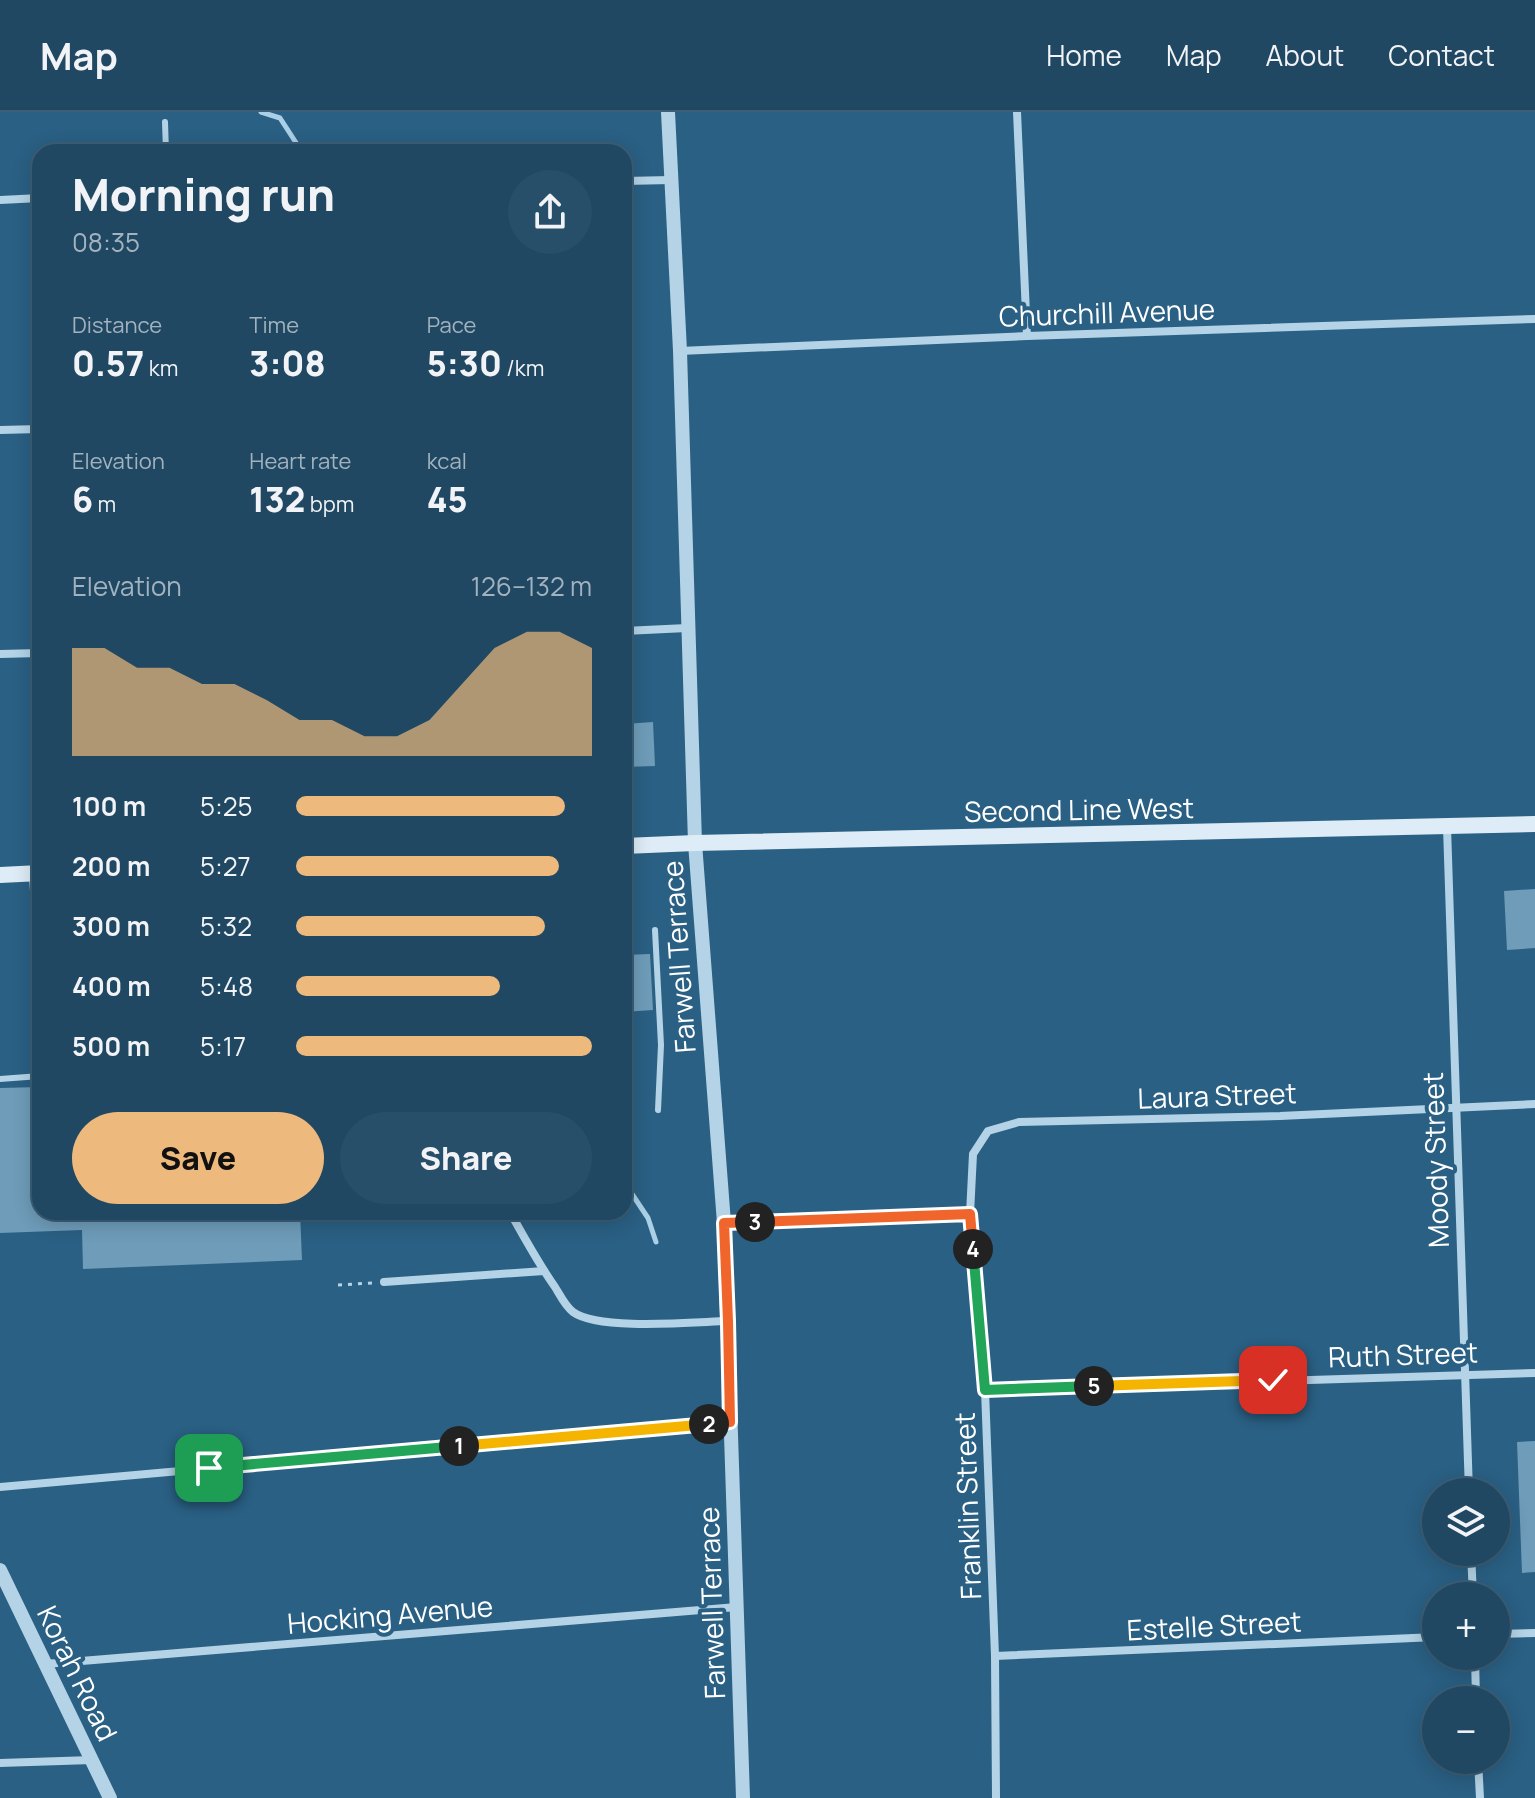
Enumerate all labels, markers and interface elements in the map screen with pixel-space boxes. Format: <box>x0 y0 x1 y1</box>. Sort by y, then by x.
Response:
text: Map <box>40 29 118 81</box>
text: Home <box>1046 36 1122 74</box>
text: Map <box>1166 36 1222 74</box>
text: About <box>1266 36 1344 74</box>
text: Contact <box>1388 36 1495 74</box>
text: Morning run <box>72 164 335 224</box>
button: share <box>508 170 592 254</box>
text: 08:35 <box>72 224 140 260</box>
street label: Churchill Avenue <box>998 289 1216 335</box>
text: Distance <box>72 310 162 340</box>
text: Time <box>249 310 299 340</box>
text: Pace <box>427 310 476 340</box>
text: 0.57 <box>72 340 144 386</box>
text: 3:08 <box>249 340 326 386</box>
text: 5:30 <box>427 340 502 386</box>
text: km <box>144 353 178 383</box>
text: /km <box>502 353 544 383</box>
text: Elevation <box>72 446 165 476</box>
text: Heart rate <box>249 446 351 476</box>
text: kcal <box>427 446 467 476</box>
text: 6 <box>72 476 93 522</box>
text: 132 <box>249 476 305 522</box>
text: 45 <box>427 476 468 522</box>
text: m <box>93 489 116 519</box>
text: bpm <box>305 489 355 519</box>
text: Elevation <box>72 568 182 604</box>
text: 126–132 m <box>471 568 592 604</box>
text: 100 m <box>72 788 146 824</box>
text: 5:25 <box>200 788 253 824</box>
street label: Second Line West <box>964 788 1194 830</box>
text: 200 m <box>72 848 150 884</box>
text: 5:27 <box>200 848 251 884</box>
street label: Farwell Terrace <box>652 860 704 1054</box>
text: 300 m <box>72 908 150 944</box>
text: 5:32 <box>200 908 252 944</box>
text: 400 m <box>72 968 151 1004</box>
text: 5:48 <box>200 968 253 1004</box>
text: 500 m <box>72 1028 150 1064</box>
text: 5:17 <box>200 1028 246 1064</box>
street label: Moody Street <box>1413 1071 1457 1249</box>
street label: Laura Street <box>1137 1073 1297 1117</box>
button: Save <box>72 1112 324 1204</box>
button: Share <box>340 1112 592 1204</box>
pin: 3 <box>735 1202 775 1242</box>
text: 3 <box>749 1207 761 1237</box>
pin: 4 <box>953 1229 993 1269</box>
text: 4 <box>966 1234 980 1264</box>
street label: Ruth Street <box>1327 1332 1479 1376</box>
pin <box>1239 1346 1307 1414</box>
icon: check <box>1251 1358 1295 1402</box>
pin: 5 <box>1074 1366 1114 1406</box>
text: 5 <box>1088 1371 1100 1401</box>
pin: 2 <box>689 1404 729 1444</box>
text: 2 <box>702 1409 716 1439</box>
street label: Franklin Street <box>945 1412 989 1600</box>
pin: 1 <box>439 1426 479 1466</box>
text: 1 <box>454 1431 464 1461</box>
pin <box>175 1434 243 1502</box>
icon: arrive <box>187 1446 231 1490</box>
map controls <box>1422 1478 1510 1774</box>
button: layers <box>1422 1478 1510 1566</box>
street label: Farwell Terrace <box>689 1506 733 1700</box>
button: + <box>1422 1582 1510 1670</box>
street label: Hocking Avenue <box>286 1586 494 1642</box>
street label: Korah Road <box>29 1599 127 1747</box>
street label: Estelle Street <box>1126 1601 1302 1649</box>
button: − <box>1422 1686 1510 1774</box>

